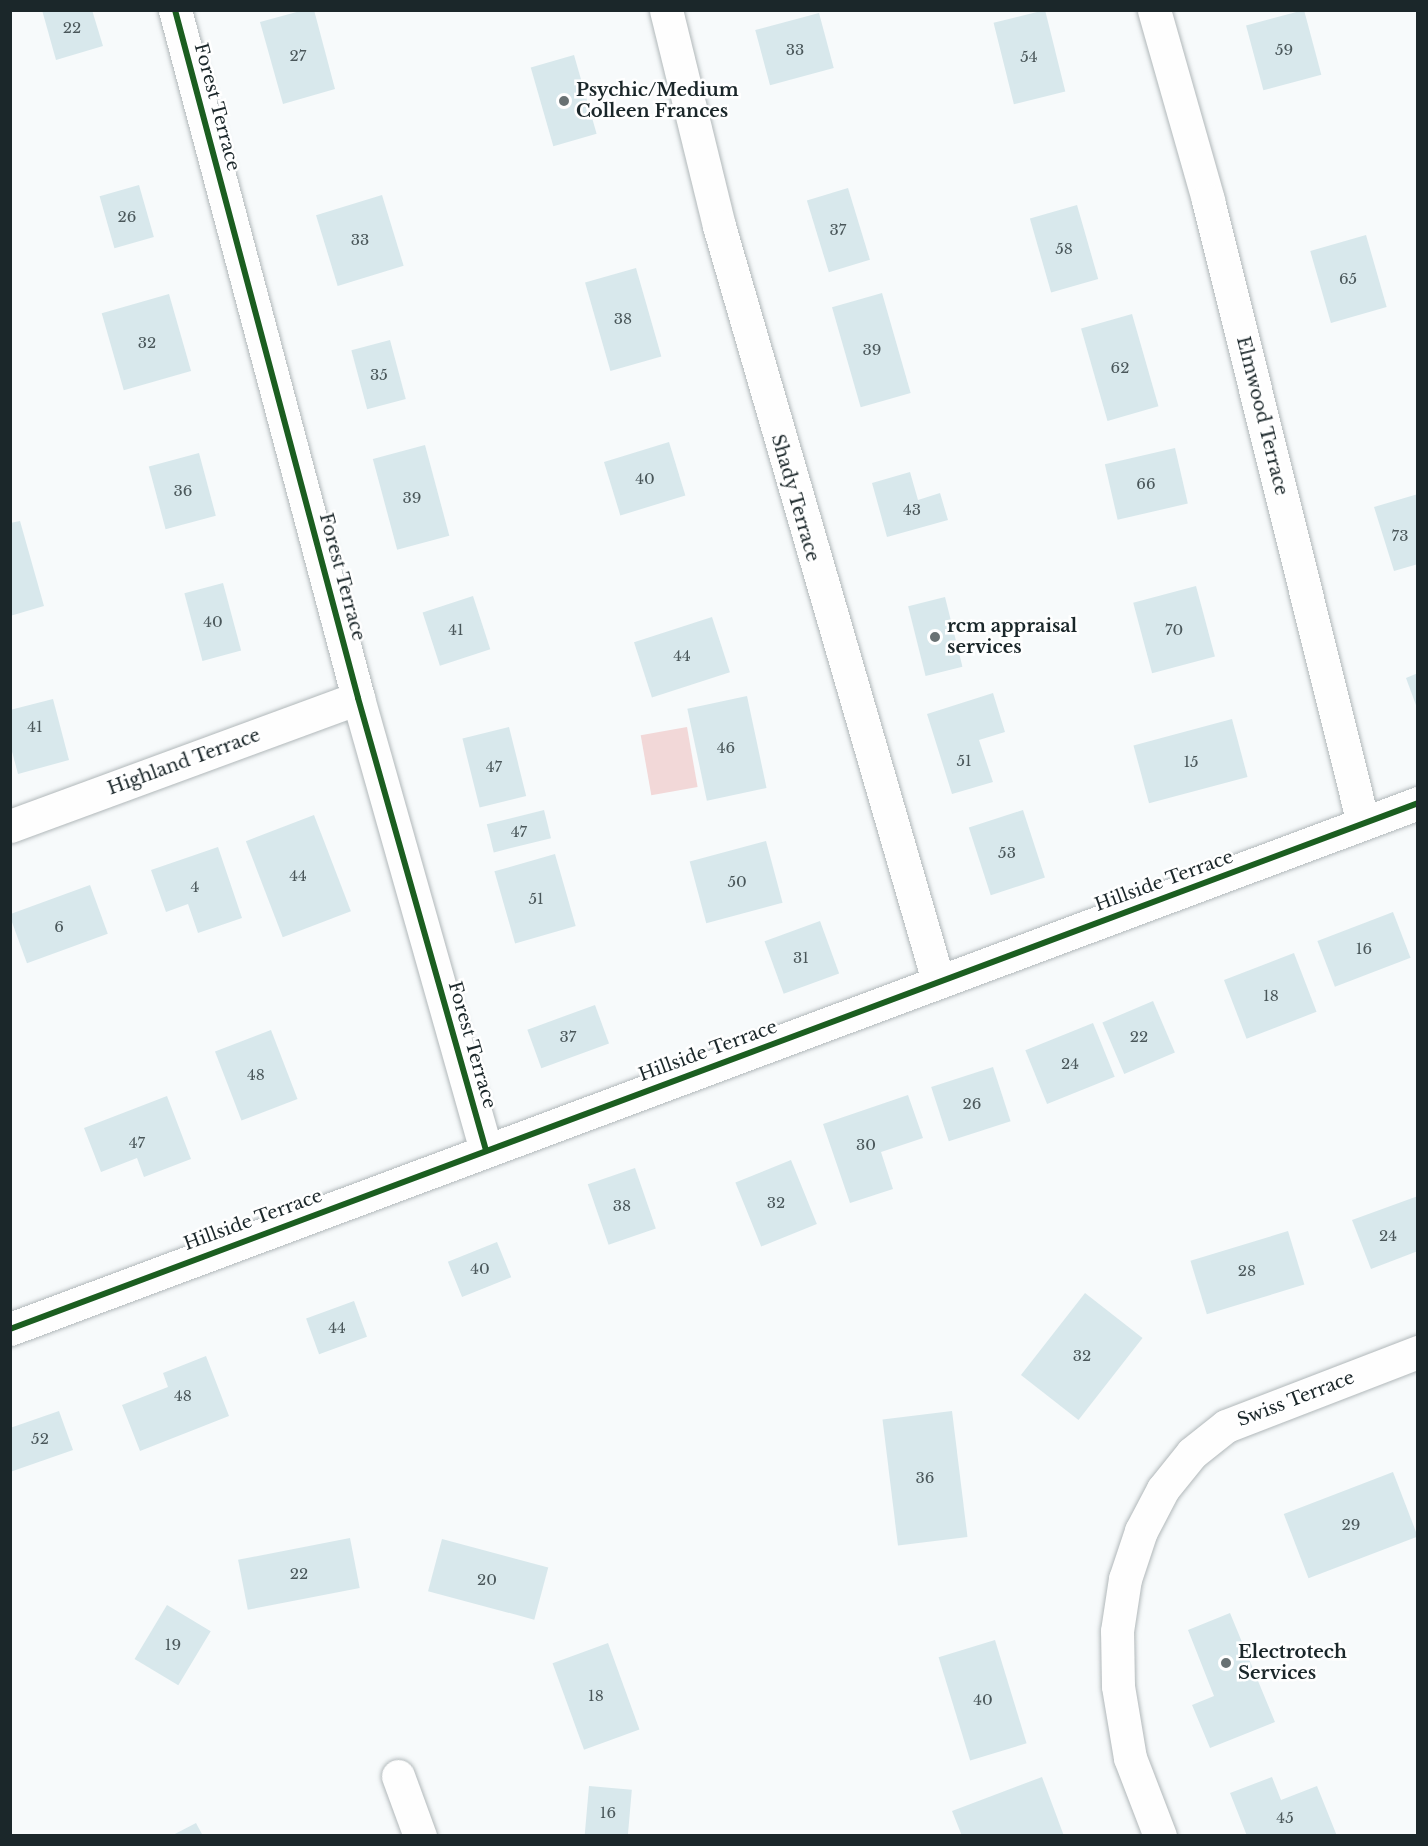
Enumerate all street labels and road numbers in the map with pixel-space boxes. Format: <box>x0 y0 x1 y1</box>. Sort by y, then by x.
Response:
street label: Forest Terrace <box>190 41 244 173</box>
street label: Elmwood Terrace <box>1232 334 1292 498</box>
street label: Shady Terrace <box>766 431 824 565</box>
street label: Forest Terrace <box>315 511 369 643</box>
street label: Highland Terrace <box>104 724 264 800</box>
street label: Hillside Terrace <box>1092 846 1236 916</box>
street label: Forest Terrace <box>443 979 501 1111</box>
street label: Hillside Terrace <box>636 1016 780 1086</box>
street label: Hillside Terrace <box>181 1185 325 1255</box>
street label: Swiss Terrace <box>1234 1367 1358 1431</box>

